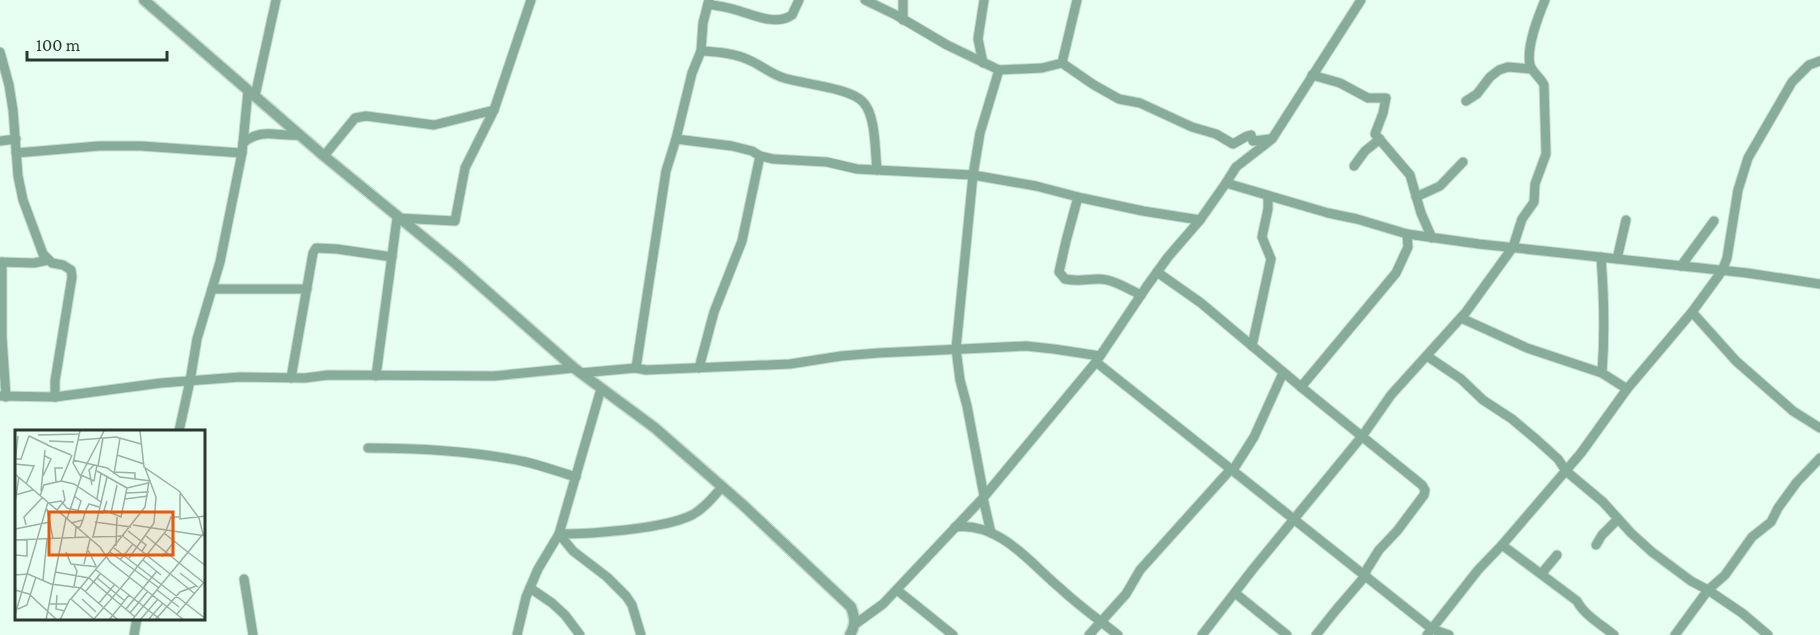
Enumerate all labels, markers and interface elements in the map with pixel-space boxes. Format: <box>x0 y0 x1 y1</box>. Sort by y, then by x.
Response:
scale bar <box>27 24 166 62</box>
text: 100 m <box>36 35 81 55</box>
inset map <box>15 430 206 620</box>

